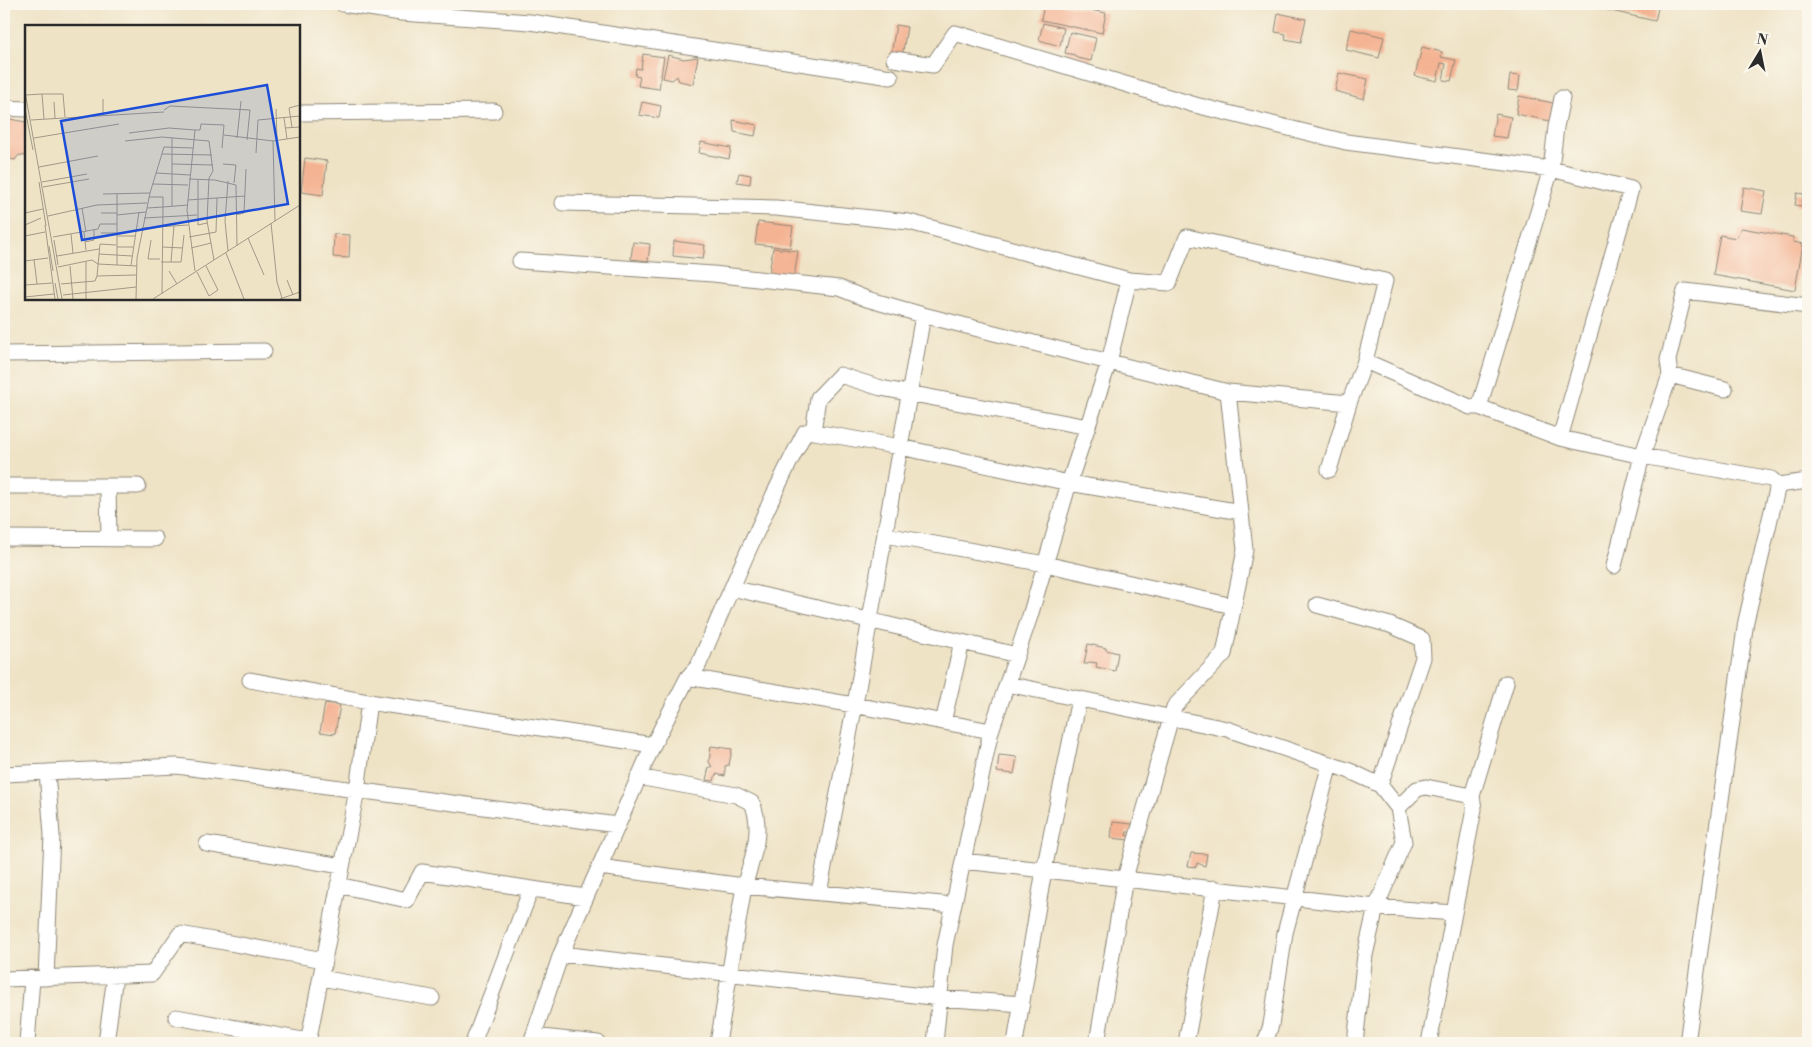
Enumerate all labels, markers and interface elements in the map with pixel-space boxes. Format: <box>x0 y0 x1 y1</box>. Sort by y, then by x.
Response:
inset map <box>25 25 300 300</box>
north arrow <box>1734 28 1784 78</box>
text: N <box>1755 30 1769 50</box>

